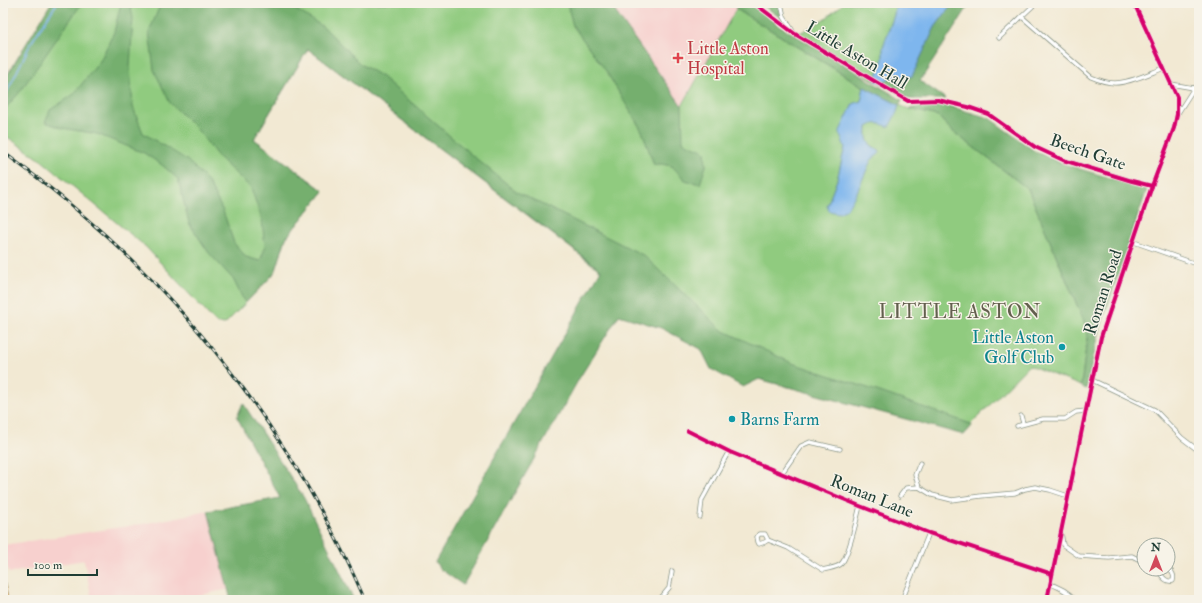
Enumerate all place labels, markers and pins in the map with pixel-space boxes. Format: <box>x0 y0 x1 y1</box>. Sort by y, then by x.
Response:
place label: Little Aston Hospital <box>687 38 769 80</box>
marker: Little Aston Hospital <box>672 52 684 64</box>
place label: Little Aston Golf Club <box>972 327 1054 368</box>
marker: Little Aston Golf Club <box>1057 342 1067 352</box>
place label: Barns Farm <box>740 409 819 430</box>
marker: Barns Farm <box>727 414 737 424</box>

